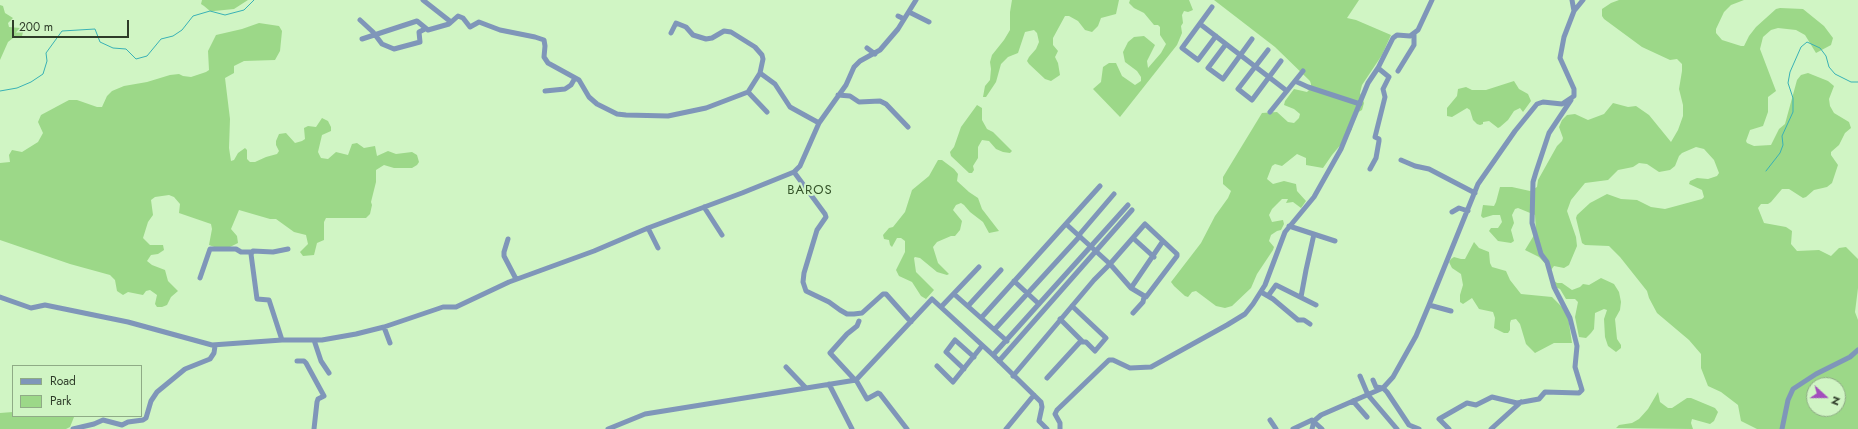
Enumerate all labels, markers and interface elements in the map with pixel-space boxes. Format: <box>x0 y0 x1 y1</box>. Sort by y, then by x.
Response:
scale bar <box>14 12 131 38</box>
text: 200 m <box>19 18 53 36</box>
district label: BAROS <box>787 183 833 199</box>
legend <box>12 365 142 417</box>
text: Road <box>50 372 76 390</box>
north arrow <box>1806 377 1846 417</box>
text: Park <box>50 392 71 410</box>
text: N <box>1827 394 1845 408</box>

